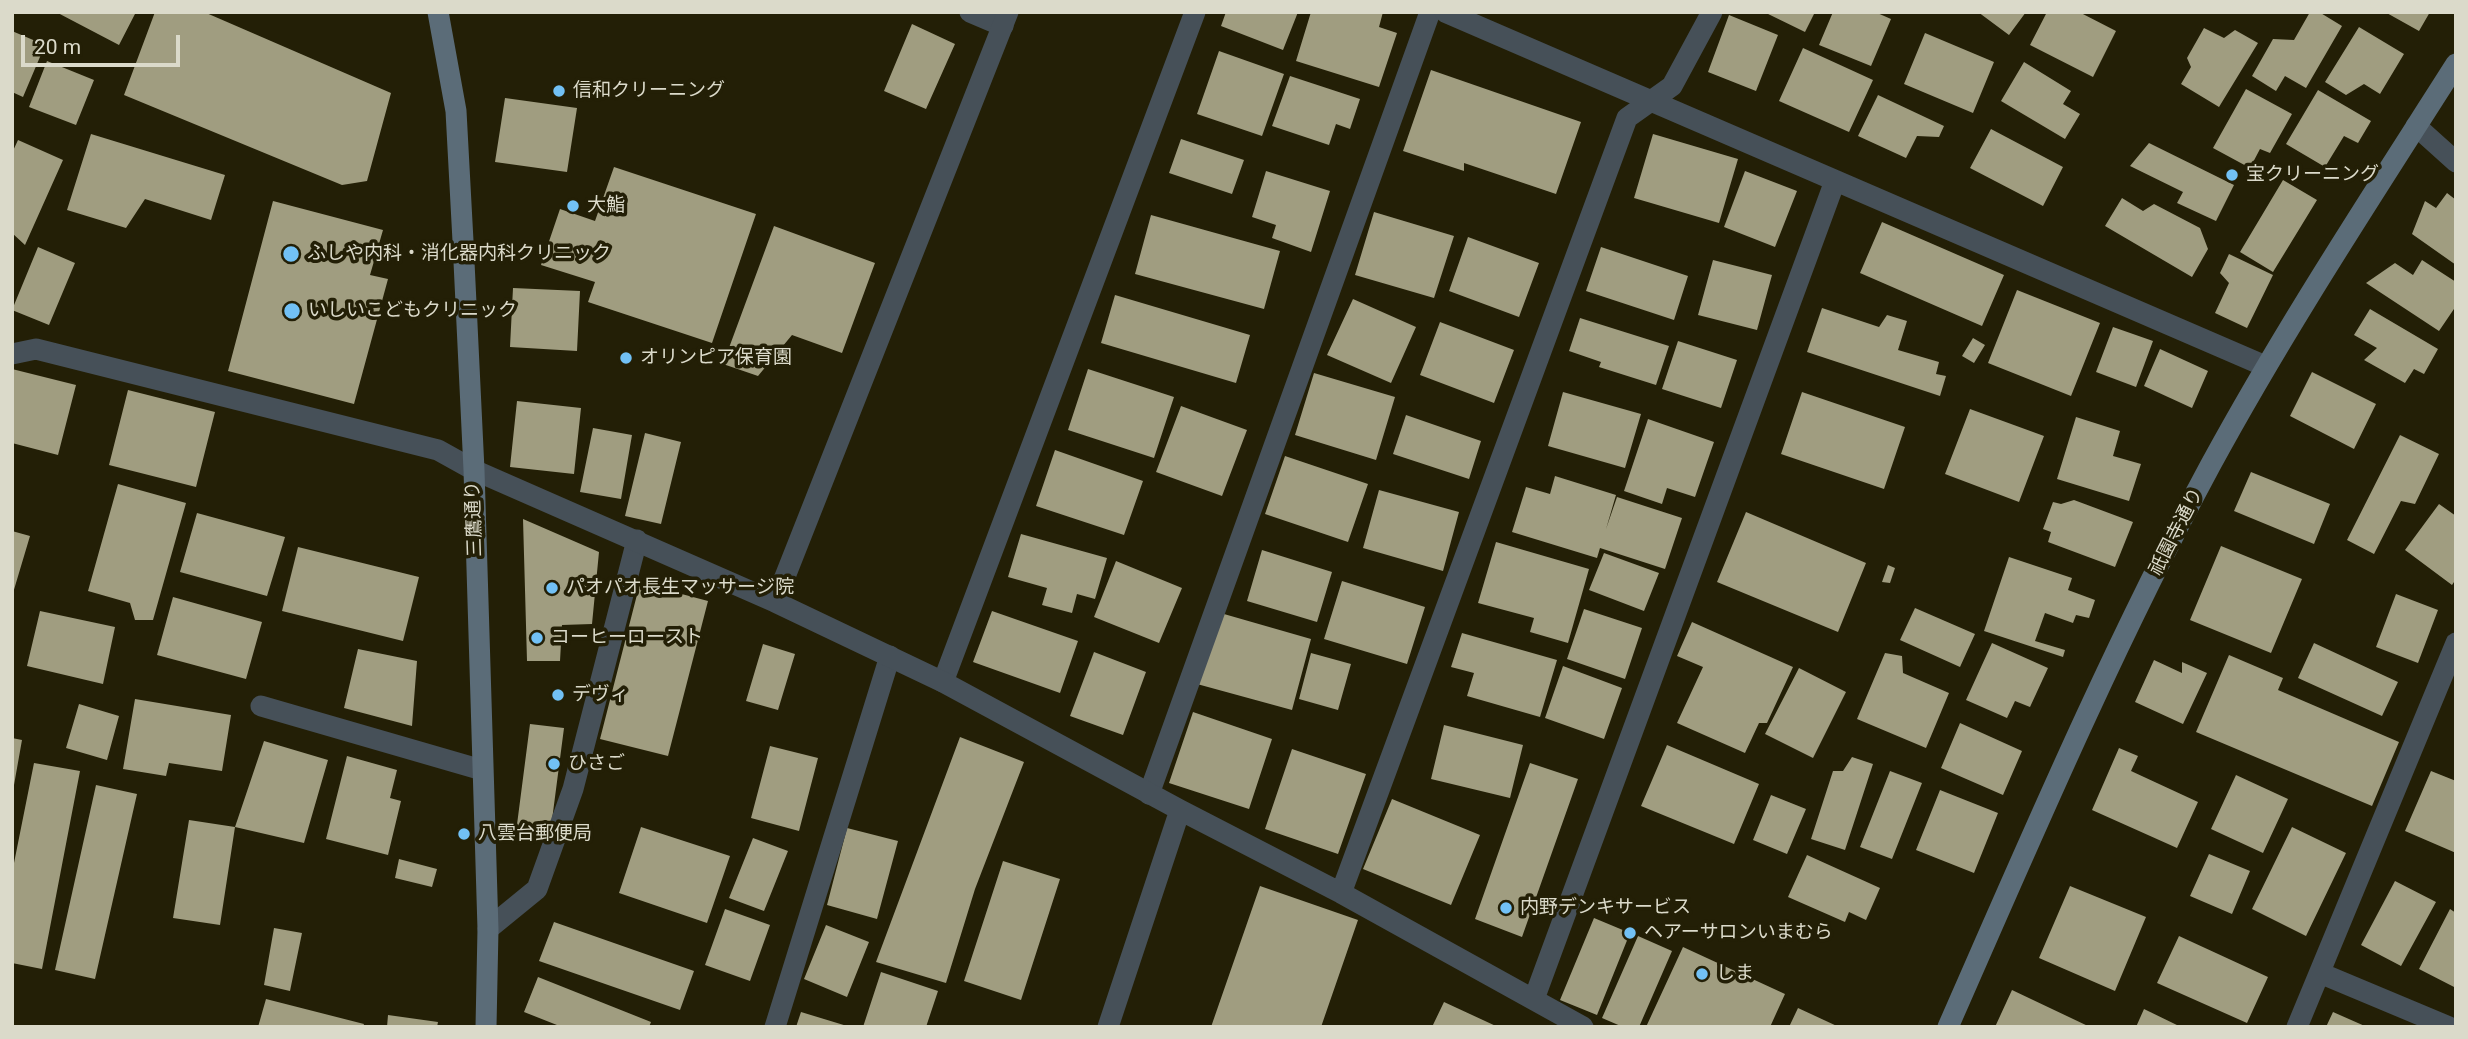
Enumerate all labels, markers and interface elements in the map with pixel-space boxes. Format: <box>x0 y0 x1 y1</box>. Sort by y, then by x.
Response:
scale bar <box>24 21 184 65</box>
text: 20 m <box>34 35 81 59</box>
place label: 信和クリーニング <box>573 80 725 102</box>
marker: 信和クリーニング <box>551 83 567 99</box>
place label: 宝クリーニング <box>2246 164 2379 186</box>
marker: 宝クリーニング <box>2224 167 2240 183</box>
place label: 大鮨 <box>587 195 625 217</box>
marker: 大鮨 <box>565 198 581 214</box>
place label: ふしや内科・消化器内科クリニック <box>307 243 611 265</box>
marker: ふしや内科・消化器内科クリニック <box>281 244 301 264</box>
place label: いしいこどもクリニック <box>308 300 517 322</box>
marker: いしいこどもクリニック <box>282 301 302 321</box>
place label: オリンピア保育園 <box>640 347 792 369</box>
marker: オリンピア保育園 <box>618 350 634 366</box>
street label: 三鷹通り <box>462 481 488 557</box>
street label: 祇園寺通り <box>2145 485 2209 579</box>
place label: パオパオ長生マッサージ院 <box>566 577 794 599</box>
marker: パオパオ長生マッサージ院 <box>544 580 560 596</box>
place label: コーヒーロースト <box>551 627 703 649</box>
marker: コーヒーロースト <box>529 630 545 646</box>
place label: デヴィ <box>572 684 629 706</box>
marker: デヴィ <box>550 687 566 703</box>
place label: ひさご <box>568 753 625 775</box>
marker: ひさご <box>546 756 562 772</box>
place label: 八雲台郵便局 <box>478 823 592 845</box>
marker: 八雲台郵便局 <box>456 826 472 842</box>
place label: 内野デンキサービス <box>1520 897 1691 919</box>
marker: 内野デンキサービス <box>1498 900 1514 916</box>
place label: ヘアーサロンいまむら <box>1644 922 1833 944</box>
marker: ヘアーサロンいまむら <box>1622 925 1638 941</box>
place label: しま <box>1716 963 1754 985</box>
marker: しま <box>1694 966 1710 982</box>

